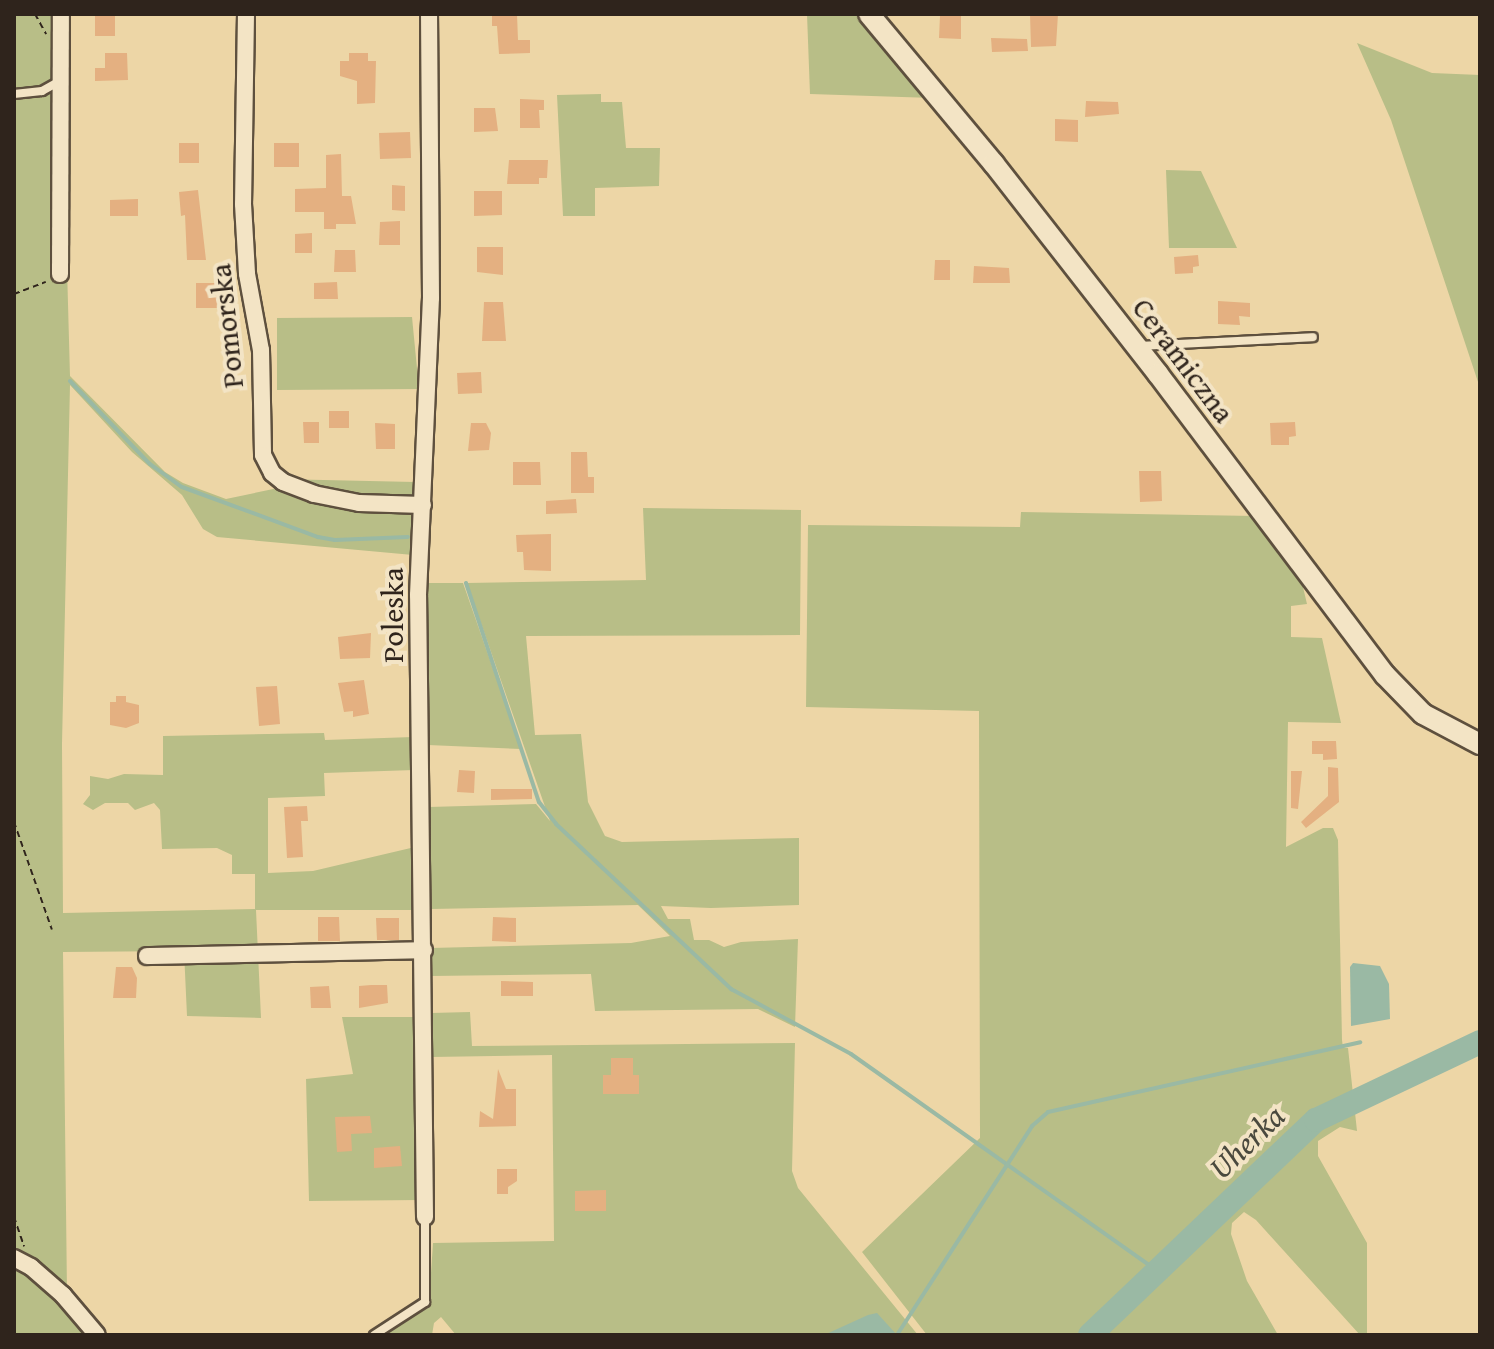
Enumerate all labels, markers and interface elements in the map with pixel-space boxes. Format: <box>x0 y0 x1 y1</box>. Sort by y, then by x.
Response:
street label: Pomorska <box>202 262 250 390</box>
street label: Ceramiczna <box>1125 290 1243 430</box>
street label: Poleska <box>374 567 410 663</box>
water label: Uherka <box>1201 1097 1293 1187</box>

